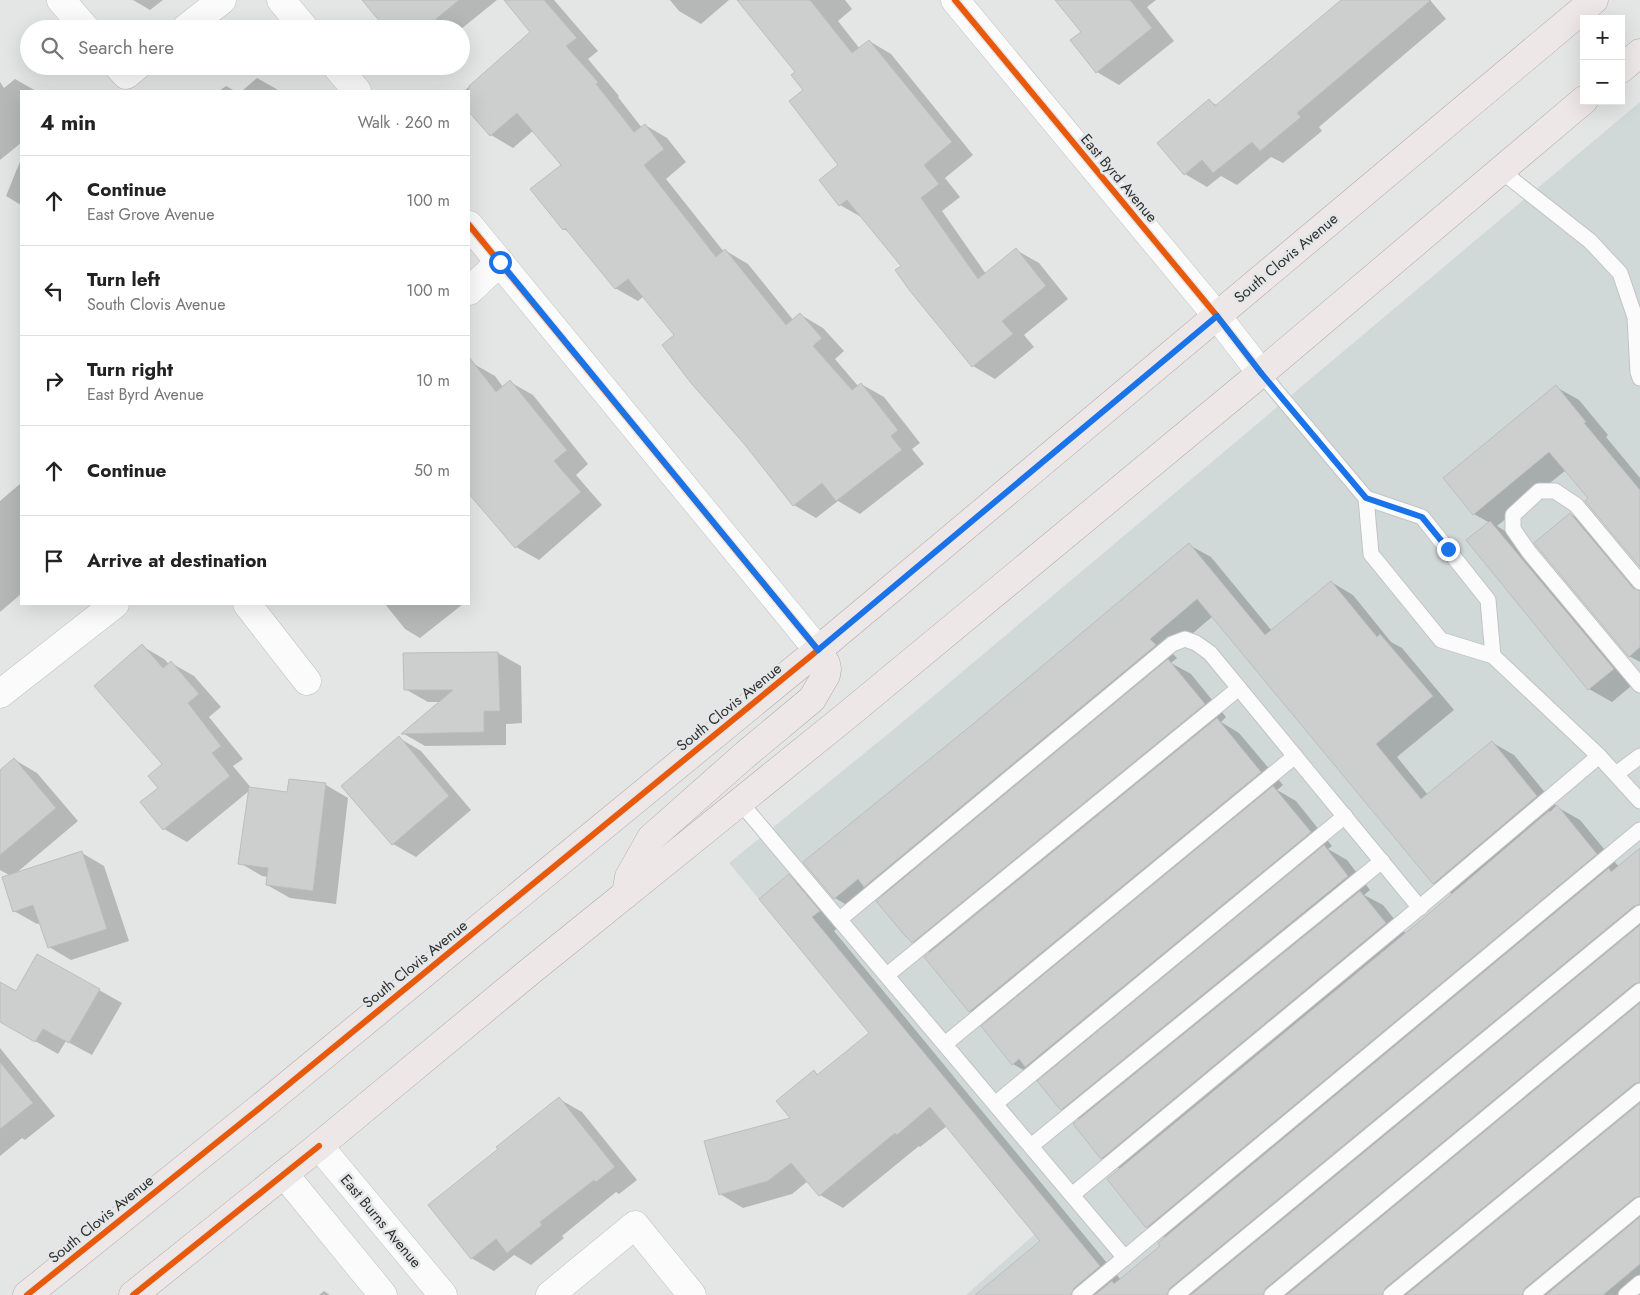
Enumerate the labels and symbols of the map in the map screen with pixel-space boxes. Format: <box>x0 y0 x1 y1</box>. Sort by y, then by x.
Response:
street label: East Byrd Avenue <box>1075 129 1163 227</box>
street label: South Clovis Avenue <box>1229 208 1343 308</box>
route start <box>489 251 512 274</box>
route end <box>1437 538 1460 561</box>
street label: South Clovis Avenue <box>672 657 787 756</box>
street label: South Clovis Avenue <box>358 914 473 1013</box>
street label: South Clovis Avenue <box>44 1169 159 1268</box>
street label: East Burns Avenue <box>335 1169 427 1273</box>

